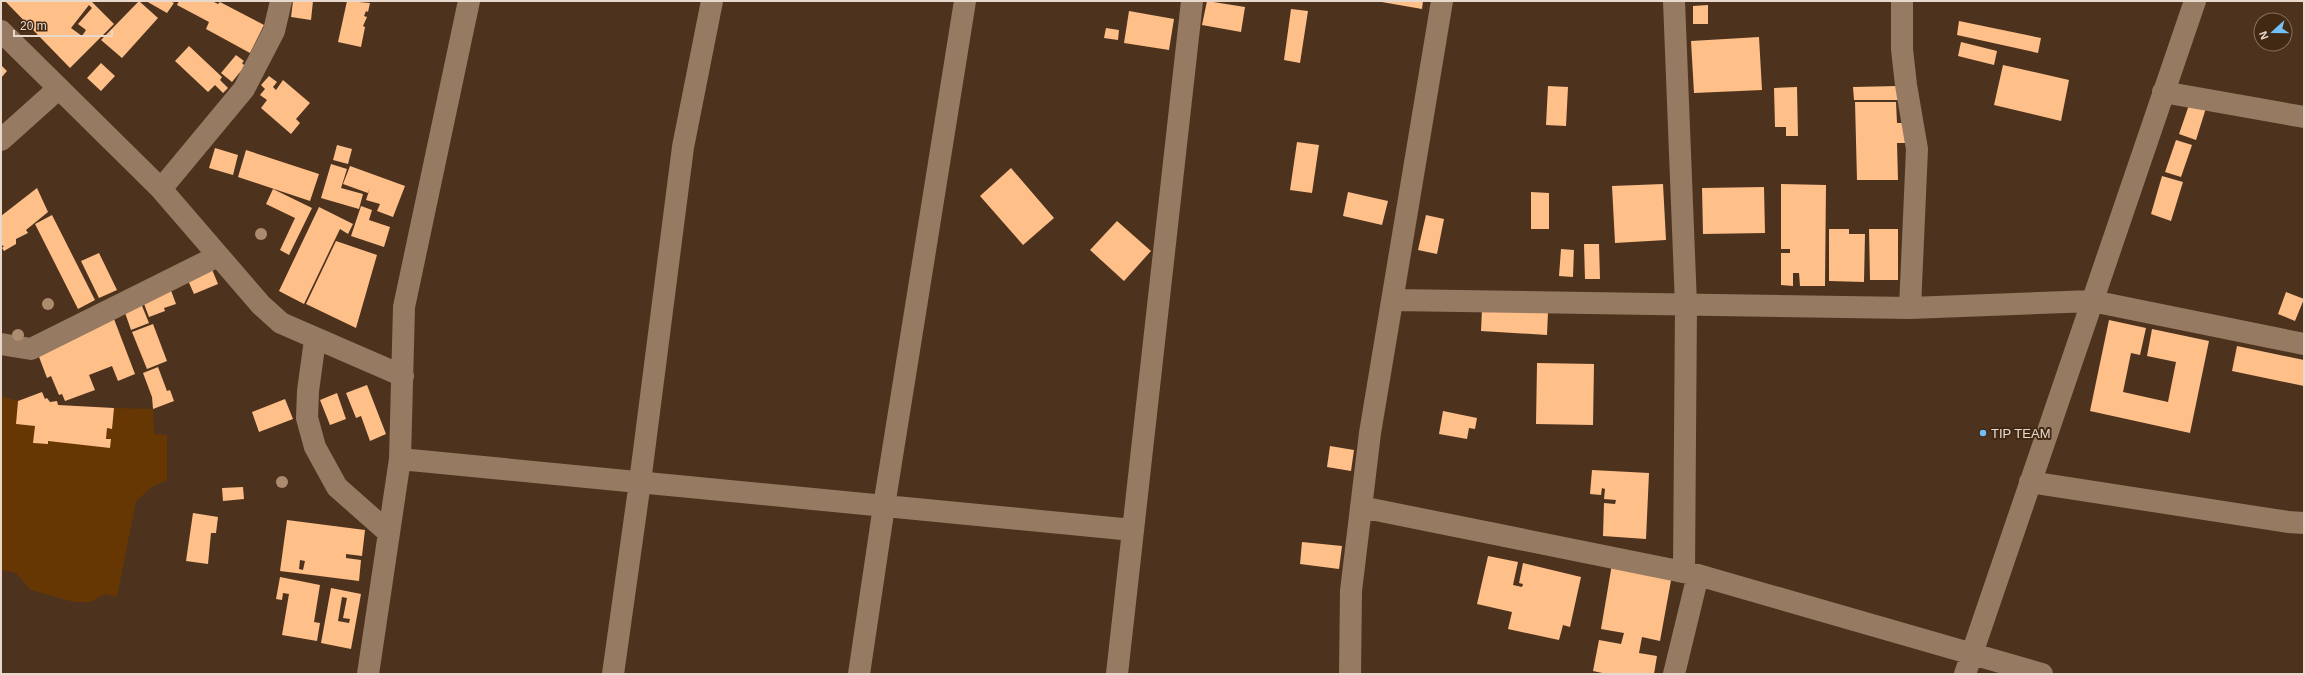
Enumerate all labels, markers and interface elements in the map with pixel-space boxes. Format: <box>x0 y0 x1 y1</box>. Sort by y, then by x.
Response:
scale bar <box>14 12 112 38</box>
north arrow <box>2253 12 2293 52</box>
text: 20 m <box>20 19 47 33</box>
text: N <box>2257 30 2271 41</box>
place label: TIP TEAM <box>1991 426 2050 441</box>
marker: TIP TEAM <box>1978 428 1988 438</box>

